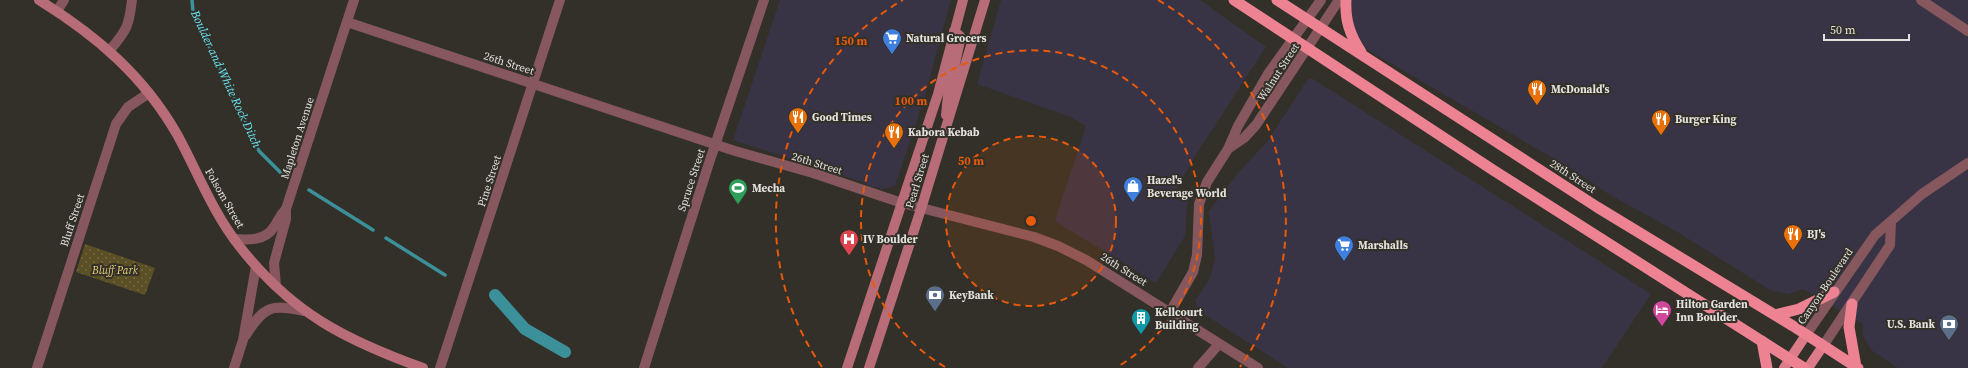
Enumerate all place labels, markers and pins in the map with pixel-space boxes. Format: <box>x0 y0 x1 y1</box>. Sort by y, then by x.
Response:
supermarket icon: Natural Grocers <box>881 27 903 55</box>
place label: Natural Grocers <box>906 31 987 46</box>
restaurant icon: McDonald's <box>1526 78 1548 106</box>
place label: McDonald's <box>1551 82 1609 97</box>
restaurant icon: Good Times <box>787 106 809 134</box>
restaurant icon: Burger King <box>1650 108 1672 136</box>
place label: Good Times <box>812 110 872 125</box>
place label: Burger King <box>1675 112 1737 127</box>
restaurant icon: Kabora Kebab <box>883 121 905 149</box>
place label: Kabora Kebab <box>908 125 980 140</box>
place label: Hazel's Beverage World <box>1147 173 1227 201</box>
shop icon: Hazel's Beverage World <box>1122 175 1144 203</box>
sports icon: Mecha <box>727 177 749 205</box>
place label: Mecha <box>752 181 785 196</box>
centre of rings <box>1024 214 1038 228</box>
restaurant icon: BJ's <box>1782 223 1804 251</box>
place label: BJ's <box>1807 227 1825 242</box>
hospital icon: IV Boulder <box>838 228 860 256</box>
place label: IV Boulder <box>863 232 919 247</box>
supermarket icon: Marshalls <box>1333 234 1355 262</box>
place label: Marshalls <box>1358 238 1408 253</box>
bank icon: KeyBank <box>924 284 946 312</box>
place label: KeyBank <box>949 288 994 303</box>
place label: Hilton Garden Inn Boulder <box>1676 297 1748 325</box>
hotel icon: Hilton Garden Inn Boulder <box>1651 299 1673 327</box>
place label: Kellcourt Building <box>1155 305 1204 333</box>
building icon: Kellcourt Building <box>1130 307 1152 335</box>
bank icon: U.S. Bank <box>1938 313 1960 341</box>
place label: U.S. Bank <box>1887 317 1935 332</box>

